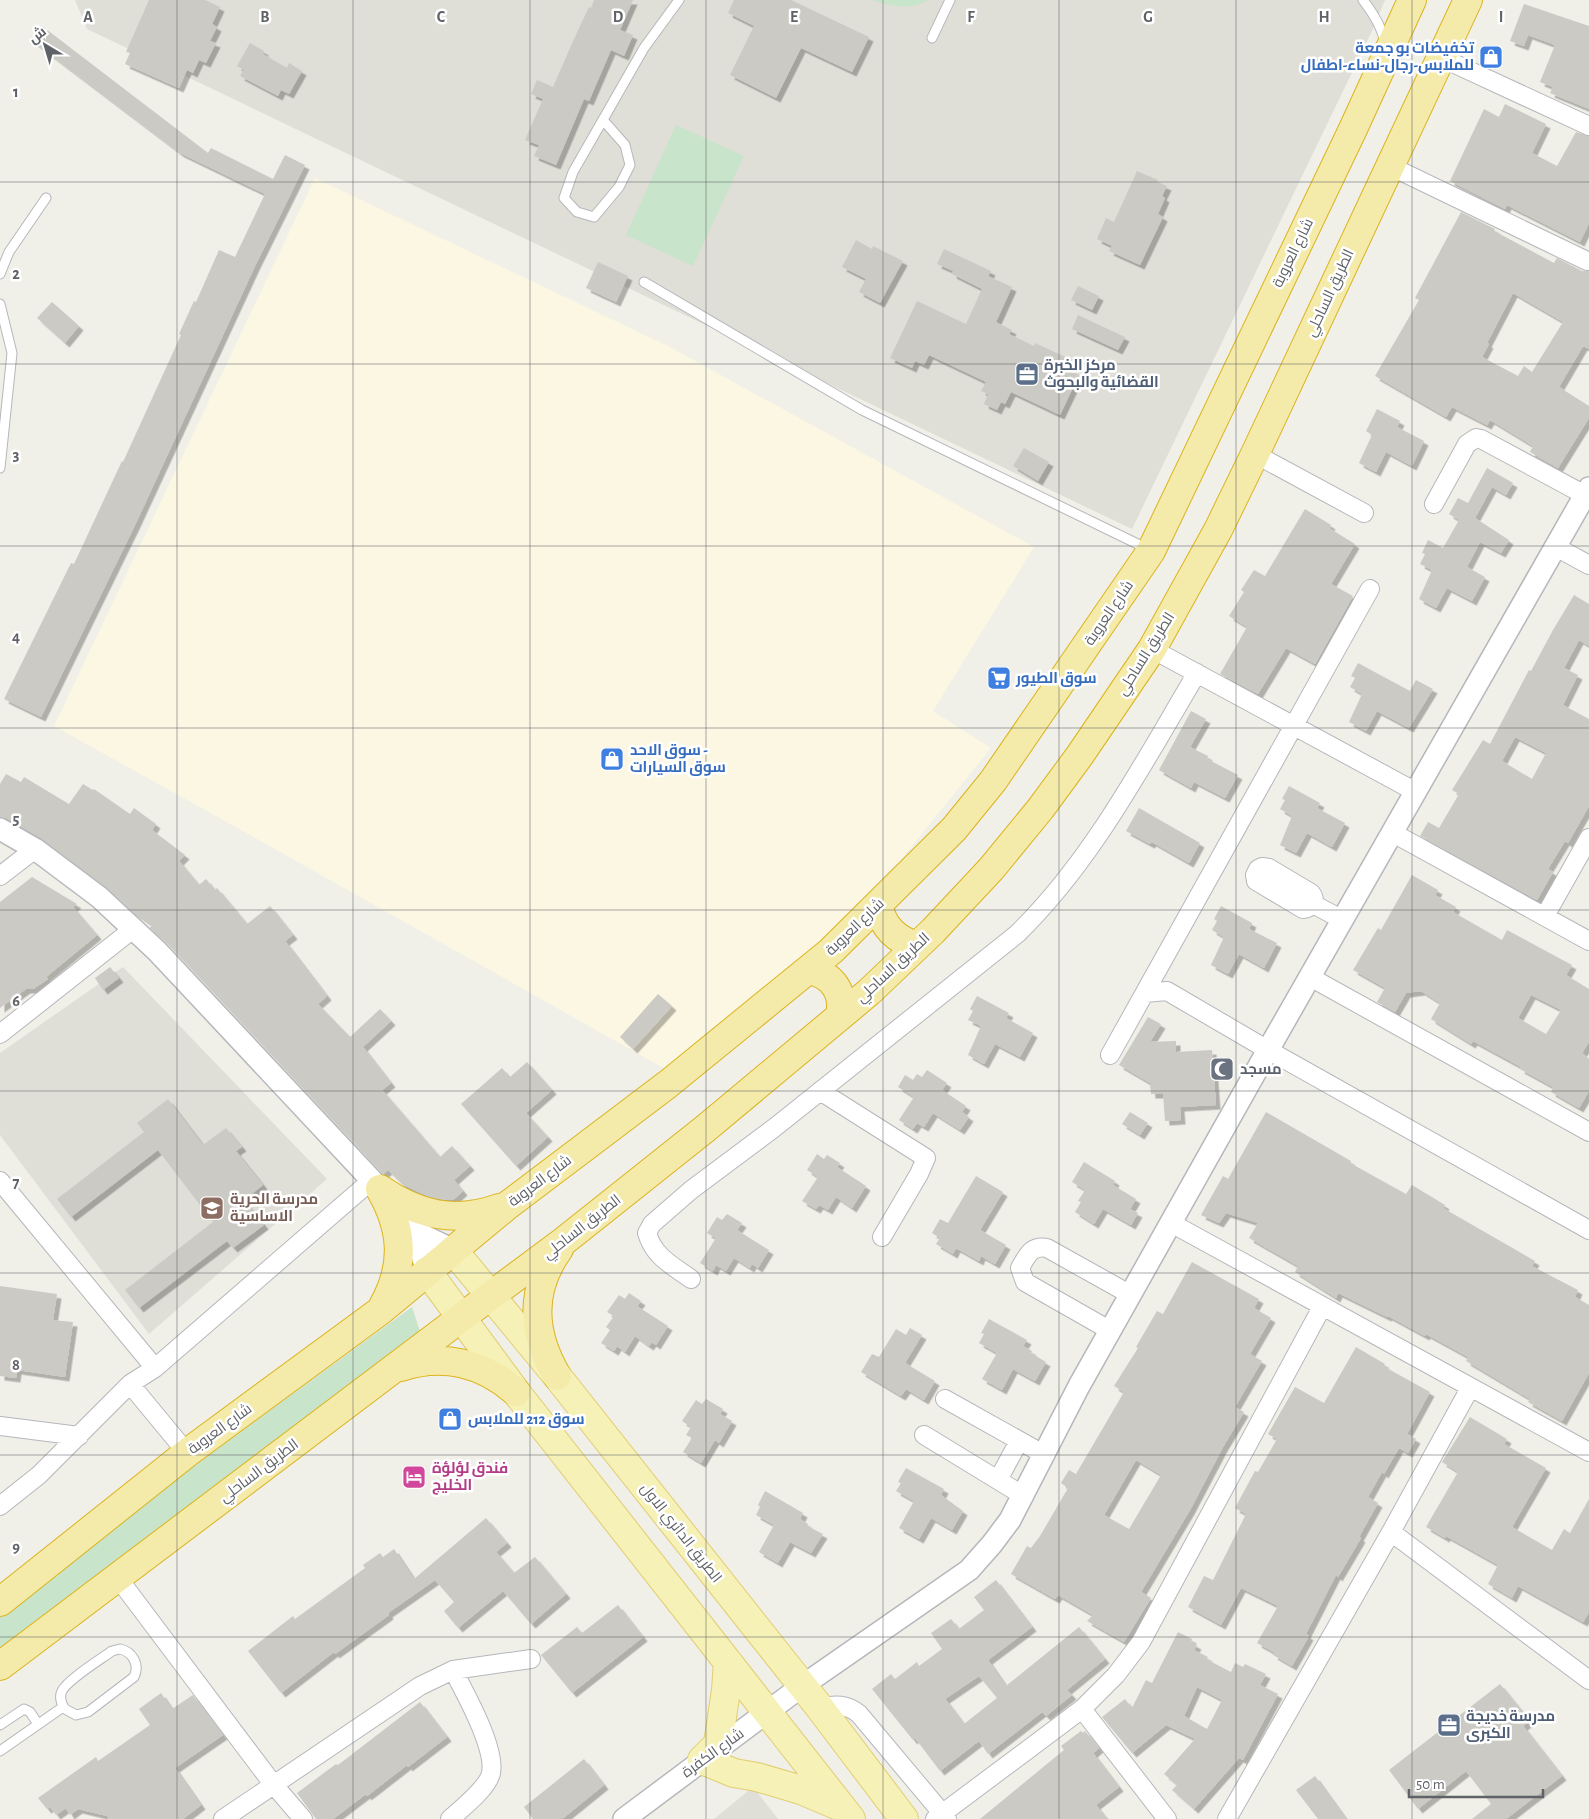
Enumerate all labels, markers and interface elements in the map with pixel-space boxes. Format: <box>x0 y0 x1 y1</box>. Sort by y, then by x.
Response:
text: A <box>83 9 93 25</box>
text: B <box>260 9 270 25</box>
text: C <box>437 9 446 25</box>
text: D <box>613 9 624 25</box>
text: E <box>790 9 798 25</box>
text: F <box>967 9 975 25</box>
text: G <box>1143 9 1153 25</box>
text: H <box>1318 9 1330 25</box>
text: I <box>1499 9 1503 25</box>
north arrow <box>20 20 70 70</box>
text: ش <box>25 23 50 47</box>
place label: تخفيضات بو جمعة للملابس-رجال-نساء-اطفال <box>1301 41 1475 74</box>
shop icon: تخفيضات بو جمعة للملابس-رجال-نساء-اطفال <box>1478 44 1504 70</box>
text: 1 <box>13 84 19 100</box>
street label: شارع العروبة <box>1269 216 1319 291</box>
street label: الطريق الساحلي <box>1303 247 1360 341</box>
text: 2 <box>12 266 20 282</box>
place label: مركز الخبرة القضائية والبحوث <box>1044 358 1159 391</box>
office icon: مركز الخبرة القضائية والبحوث <box>1014 361 1040 387</box>
text: 3 <box>13 447 20 463</box>
street label: شارع العروبة <box>1081 577 1139 650</box>
street label: الطريق الساحلي <box>1115 610 1181 700</box>
text: 4 <box>12 629 20 645</box>
supermarket icon: سوق الطيور <box>986 665 1012 691</box>
place label: سوق الطيور <box>1015 671 1097 687</box>
place label: سوق الاحد - سوق السيارات <box>630 743 726 776</box>
shop icon: سوق الاحد - سوق السيارات <box>599 746 625 772</box>
text: 5 <box>13 811 20 827</box>
street label: شارع العروبة <box>822 895 889 960</box>
street label: الطريق الساحلي <box>853 930 935 1009</box>
text: 6 <box>12 993 20 1009</box>
mosque icon: مسجد <box>1209 1056 1235 1082</box>
place label: مسجد <box>1240 1062 1282 1077</box>
street label: شارع العروبة <box>505 1152 576 1212</box>
text: 7 <box>13 1175 20 1191</box>
place label: مدرسة الحرية الاساسية <box>230 1192 318 1224</box>
street label: الطريق الساحلي <box>540 1192 626 1265</box>
school or university icon: مدرسة الحرية الاساسية <box>199 1195 225 1221</box>
text: 8 <box>12 1357 20 1373</box>
street label: شارع العروبة <box>185 1400 256 1459</box>
shop icon: سوق 212 للملابس <box>437 1406 463 1432</box>
place label: سوق 212 للملابس <box>468 1412 585 1428</box>
street label: الطريق الساحلي <box>217 1437 304 1509</box>
place label: فندق لؤلؤة الخليج <box>432 1461 508 1495</box>
hotel icon: فندق لؤلؤة الخليج <box>401 1464 427 1490</box>
street label: الطريق الدائري الاول <box>635 1481 724 1588</box>
text: 9 <box>12 1539 20 1555</box>
place label: مدرسة خديجة الكبرى <box>1466 1709 1555 1742</box>
office icon: مدرسة خديجة الكبرى <box>1436 1712 1462 1738</box>
street label: شارع الكفرة <box>679 1725 748 1783</box>
scale bar <box>1409 1766 1543 1798</box>
text: 50 m <box>1416 1777 1445 1792</box>

